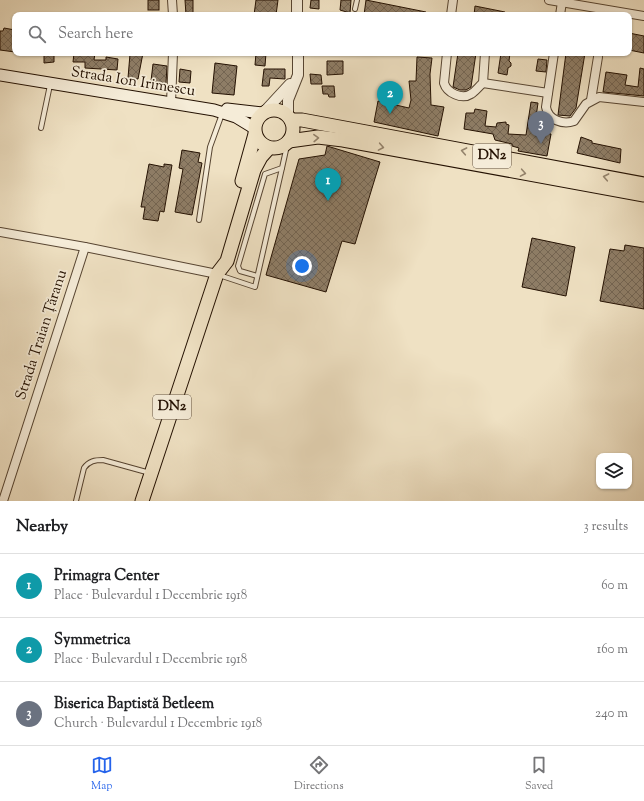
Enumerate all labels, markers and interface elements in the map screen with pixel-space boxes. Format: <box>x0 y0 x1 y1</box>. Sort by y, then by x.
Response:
search box <box>12 12 632 56</box>
icon: search <box>26 23 48 45</box>
text: Search here <box>58 24 133 45</box>
street label: Strada Ion Irimescu <box>69 62 197 102</box>
pin: 2 <box>377 81 403 114</box>
pin: 3 <box>528 111 554 144</box>
one-way arrow <box>313 134 319 142</box>
one-way arrow <box>378 142 385 151</box>
road number: DN2 <box>473 144 511 168</box>
one-way arrow <box>461 147 467 155</box>
pin: 1 <box>315 168 341 201</box>
one-way arrow <box>520 168 526 177</box>
one-way arrow <box>603 173 609 182</box>
your location <box>292 256 312 276</box>
street label: Strada Traian Țăranu <box>11 267 73 403</box>
road number: DN2 <box>153 395 191 419</box>
map controls <box>596 453 632 489</box>
button: layers <box>596 453 632 489</box>
text: Nearby <box>16 515 68 539</box>
text: 3 results <box>583 518 628 536</box>
text: Primagra Center <box>54 566 159 587</box>
text: 1 <box>27 577 31 595</box>
text: 60 m <box>601 577 628 595</box>
text: Place · Bulevardul 1 Decembrie 1918 <box>54 587 247 605</box>
text: Symmetrica <box>54 630 131 651</box>
text: 2 <box>26 641 32 659</box>
text: 160 m <box>597 641 628 659</box>
text: Place · Bulevardul 1 Decembrie 1918 <box>54 651 247 669</box>
text: Biserica Baptistă Betleem <box>54 694 214 715</box>
text: 3 <box>26 705 32 723</box>
text: 240 m <box>595 705 628 723</box>
text: Church · Bulevardul 1 Decembrie 1918 <box>54 715 262 733</box>
tab: Map <box>91 754 113 794</box>
tab: Directions <box>294 754 344 794</box>
tab: Saved <box>525 754 553 794</box>

